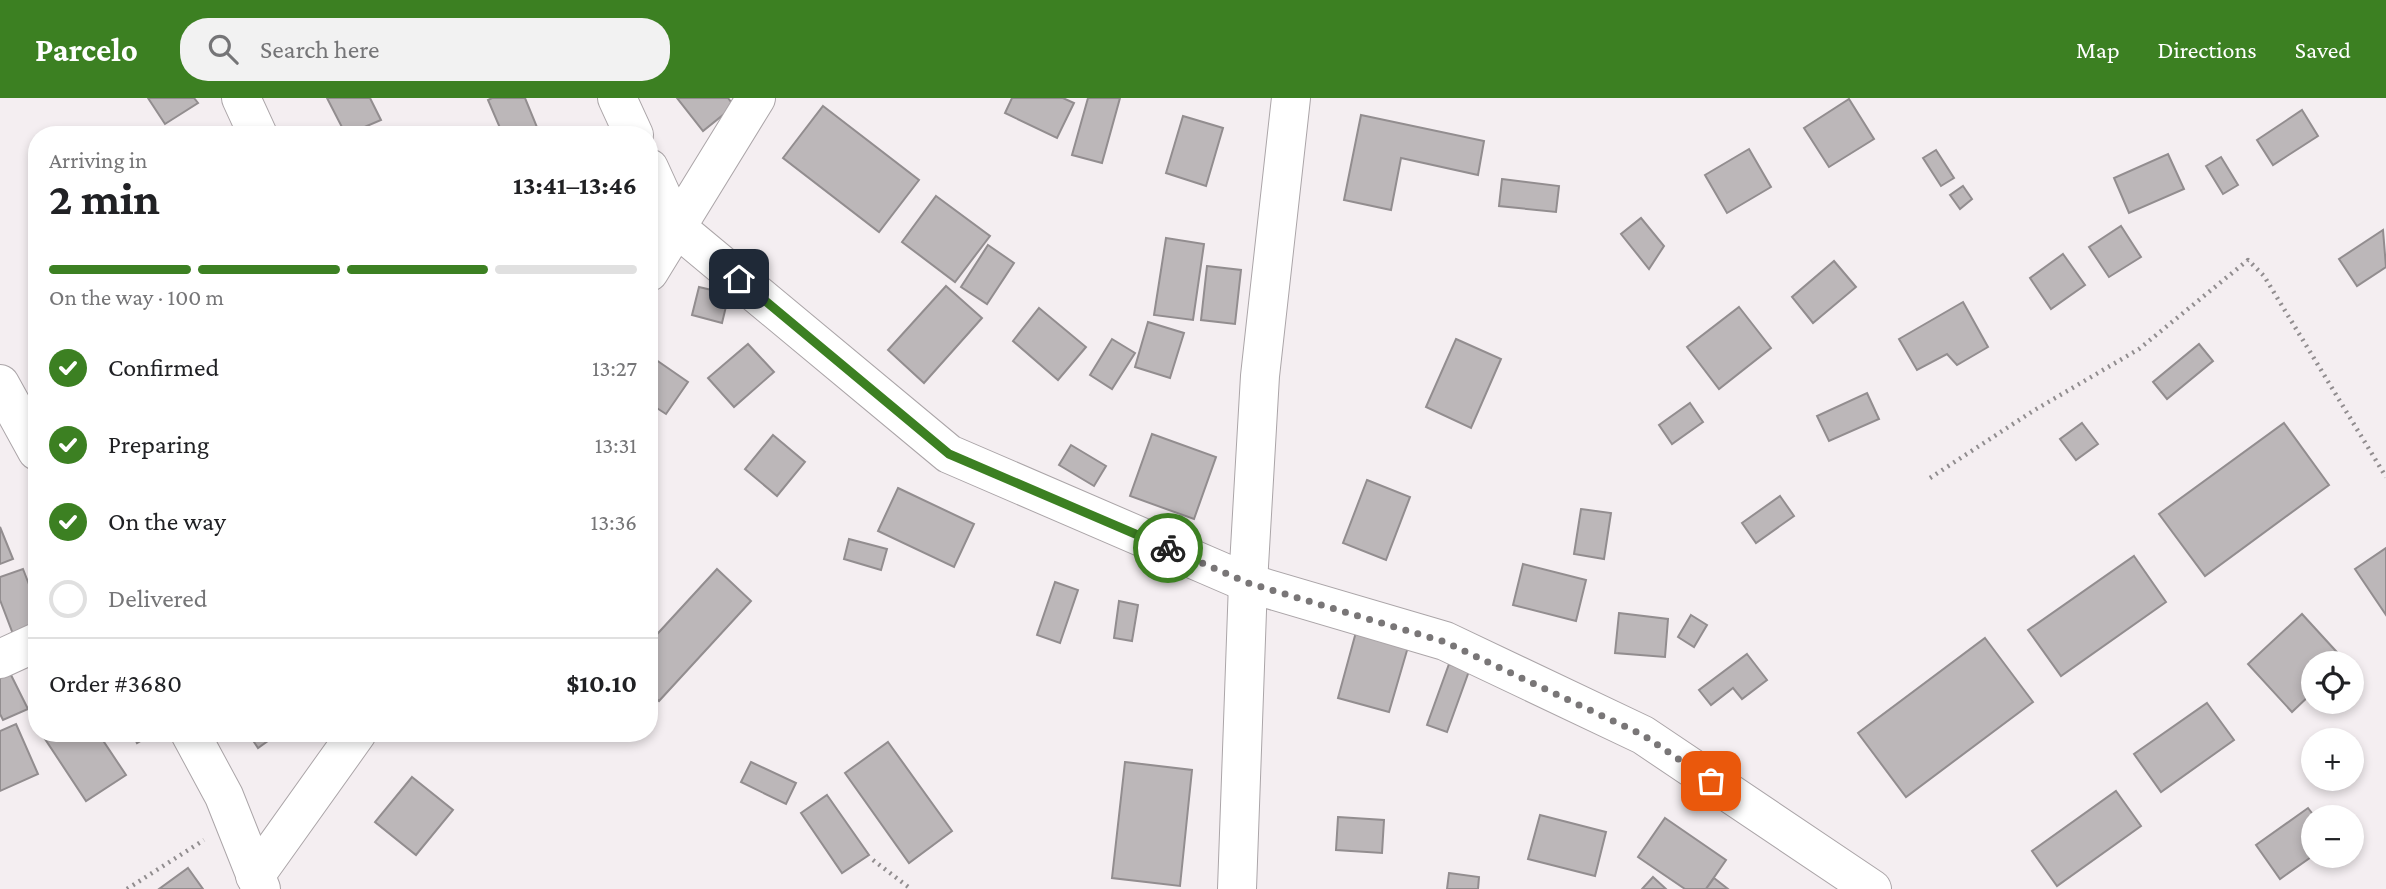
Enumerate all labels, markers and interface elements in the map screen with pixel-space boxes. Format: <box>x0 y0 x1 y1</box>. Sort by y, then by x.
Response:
search box <box>180 18 670 81</box>
icon: search <box>204 30 242 68</box>
text: Parcelo <box>35 31 138 68</box>
text: Search here <box>260 35 379 64</box>
text: Map <box>2076 36 2120 63</box>
text: Directions <box>2158 36 2257 63</box>
text: Saved <box>2295 36 2351 63</box>
text: Arriving in <box>49 147 147 173</box>
text: 13:41–13:46 <box>513 171 637 200</box>
text: 2 min <box>49 173 160 224</box>
pin <box>709 249 769 309</box>
icon: home <box>720 260 758 298</box>
text: On the way · 100 m <box>49 284 224 310</box>
icon: check <box>49 349 87 387</box>
text: Confirmed <box>108 353 219 382</box>
text: 13:27 <box>592 355 637 381</box>
icon: check <box>49 426 87 464</box>
text: Preparing <box>108 430 209 459</box>
text: 13:31 <box>595 432 637 458</box>
icon: check <box>49 503 87 541</box>
text: On the way <box>108 507 226 536</box>
text: 13:36 <box>591 509 637 535</box>
courier <box>1133 513 1203 583</box>
icon: bike <box>1149 529 1187 567</box>
text: Delivered <box>108 584 207 613</box>
map controls <box>2301 651 2364 868</box>
button: locate <box>2301 651 2364 714</box>
text: Order #3680 <box>49 669 182 698</box>
text: $10.10 <box>566 669 637 698</box>
button: + <box>2301 728 2364 791</box>
pin <box>1681 751 1741 811</box>
icon: bag <box>1692 762 1730 800</box>
button: − <box>2301 805 2364 868</box>

